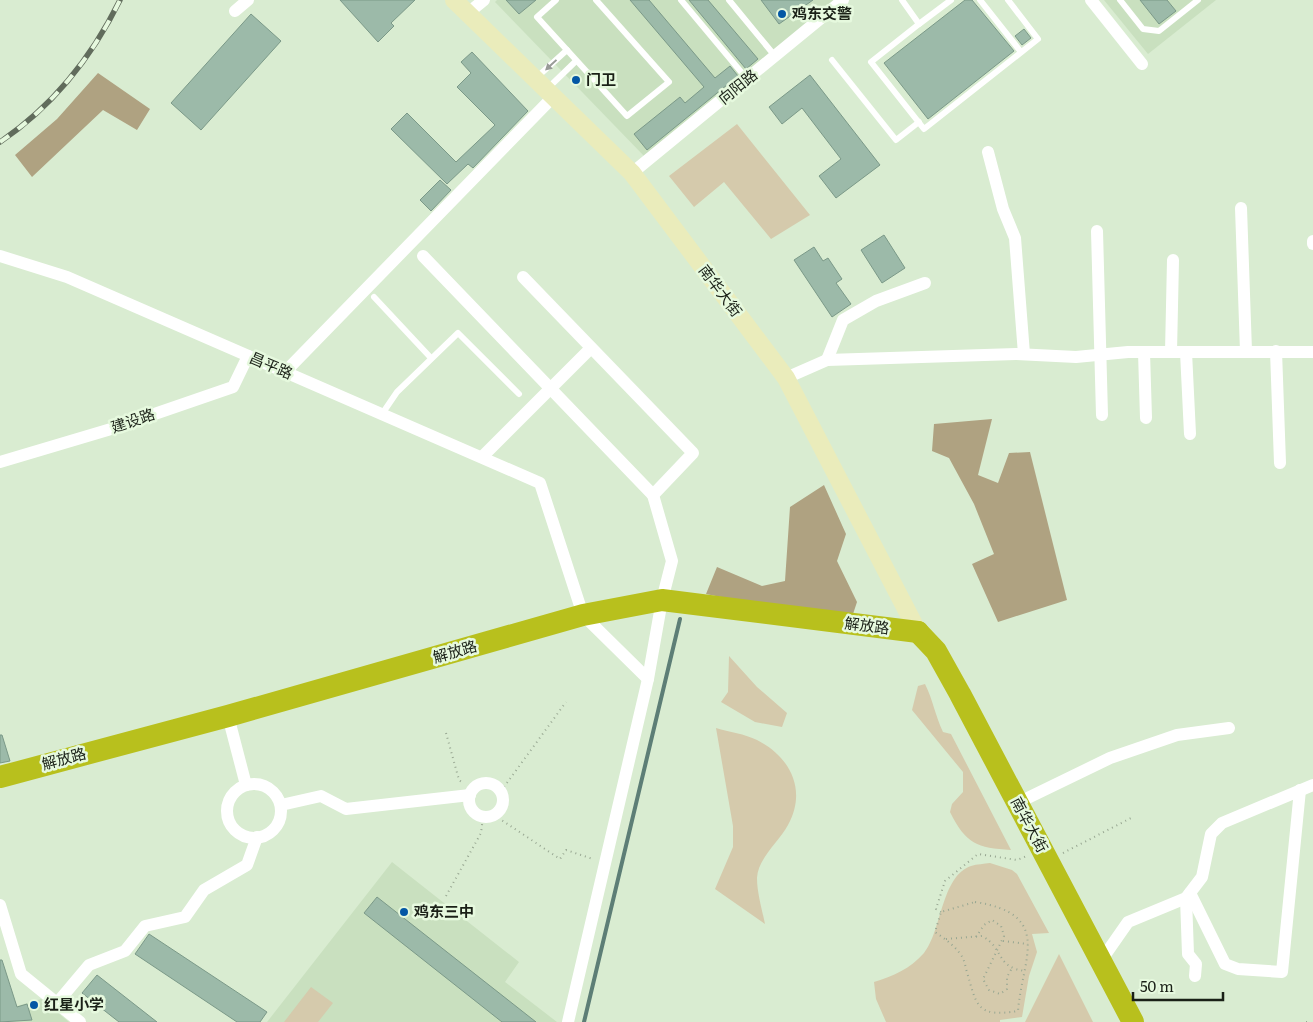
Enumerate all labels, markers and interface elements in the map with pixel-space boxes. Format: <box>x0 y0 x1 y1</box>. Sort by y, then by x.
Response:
place label: 鸡东交警 <box>792 1 852 24</box>
marker: 鸡东交警 <box>776 8 788 20</box>
one-way arrow <box>545 59 557 71</box>
street label: 向阳路 <box>712 63 762 109</box>
place label: 门卫 <box>586 67 616 90</box>
marker: 门卫 <box>570 74 582 86</box>
street label: 南华大街 <box>694 259 748 321</box>
street label: 昌平路 <box>246 345 297 384</box>
street label: 建设路 <box>107 401 158 438</box>
street label: 解放路 <box>843 610 891 639</box>
street label: 解放路 <box>430 633 479 668</box>
street label: 解放路 <box>39 741 88 774</box>
street label: 南华大街 <box>1006 792 1055 856</box>
place label: 鸡东三中 <box>414 899 474 922</box>
marker: 鸡东三中 <box>398 906 410 918</box>
scale bar <box>1133 970 1223 1002</box>
text: 50 m <box>1140 974 1174 997</box>
place label: 红星小学 <box>44 992 104 1015</box>
marker: 红星小学 <box>28 999 40 1011</box>

